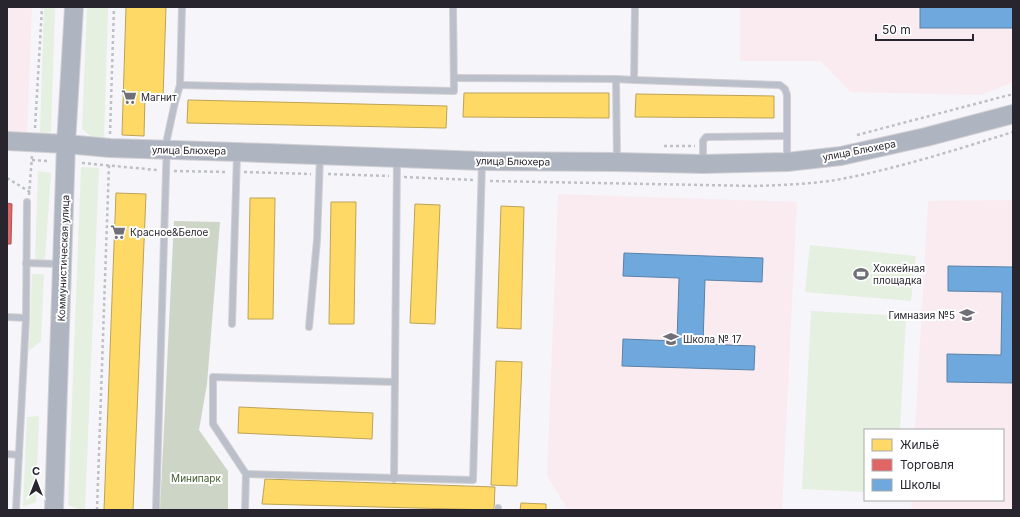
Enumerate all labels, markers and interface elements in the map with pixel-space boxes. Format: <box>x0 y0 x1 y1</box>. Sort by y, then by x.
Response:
scale bar <box>876 16 973 42</box>
text: 50 m <box>882 22 911 37</box>
supermarket icon: Магнит <box>120 88 138 106</box>
place label: Магнит <box>141 91 177 103</box>
street label: улица Блюхера <box>821 137 897 163</box>
street label: улица Блюхера <box>152 143 226 157</box>
street label: улица Блюхера <box>476 154 550 168</box>
street label: Коммунистическая улица <box>55 194 71 322</box>
supermarket icon: Красное&Белое <box>109 223 127 241</box>
place label: Красное&Белое <box>130 226 208 238</box>
place label: Хоккейная площадка <box>873 262 925 286</box>
sports icon: Хоккейная площадка <box>852 265 870 283</box>
school or university icon: Гимназия №5 <box>958 306 976 324</box>
place label: Гимназия №5 <box>888 309 955 321</box>
school or university icon: Школа № 17 <box>662 330 680 348</box>
place label: Школа № 17 <box>683 333 742 345</box>
legend <box>864 429 1004 501</box>
text: Жильё <box>900 437 939 452</box>
text: Торговля <box>900 457 954 472</box>
north arrow <box>16 461 56 501</box>
text: С <box>32 464 40 478</box>
park label: Минипарк <box>171 472 221 484</box>
text: Школы <box>900 477 941 492</box>

